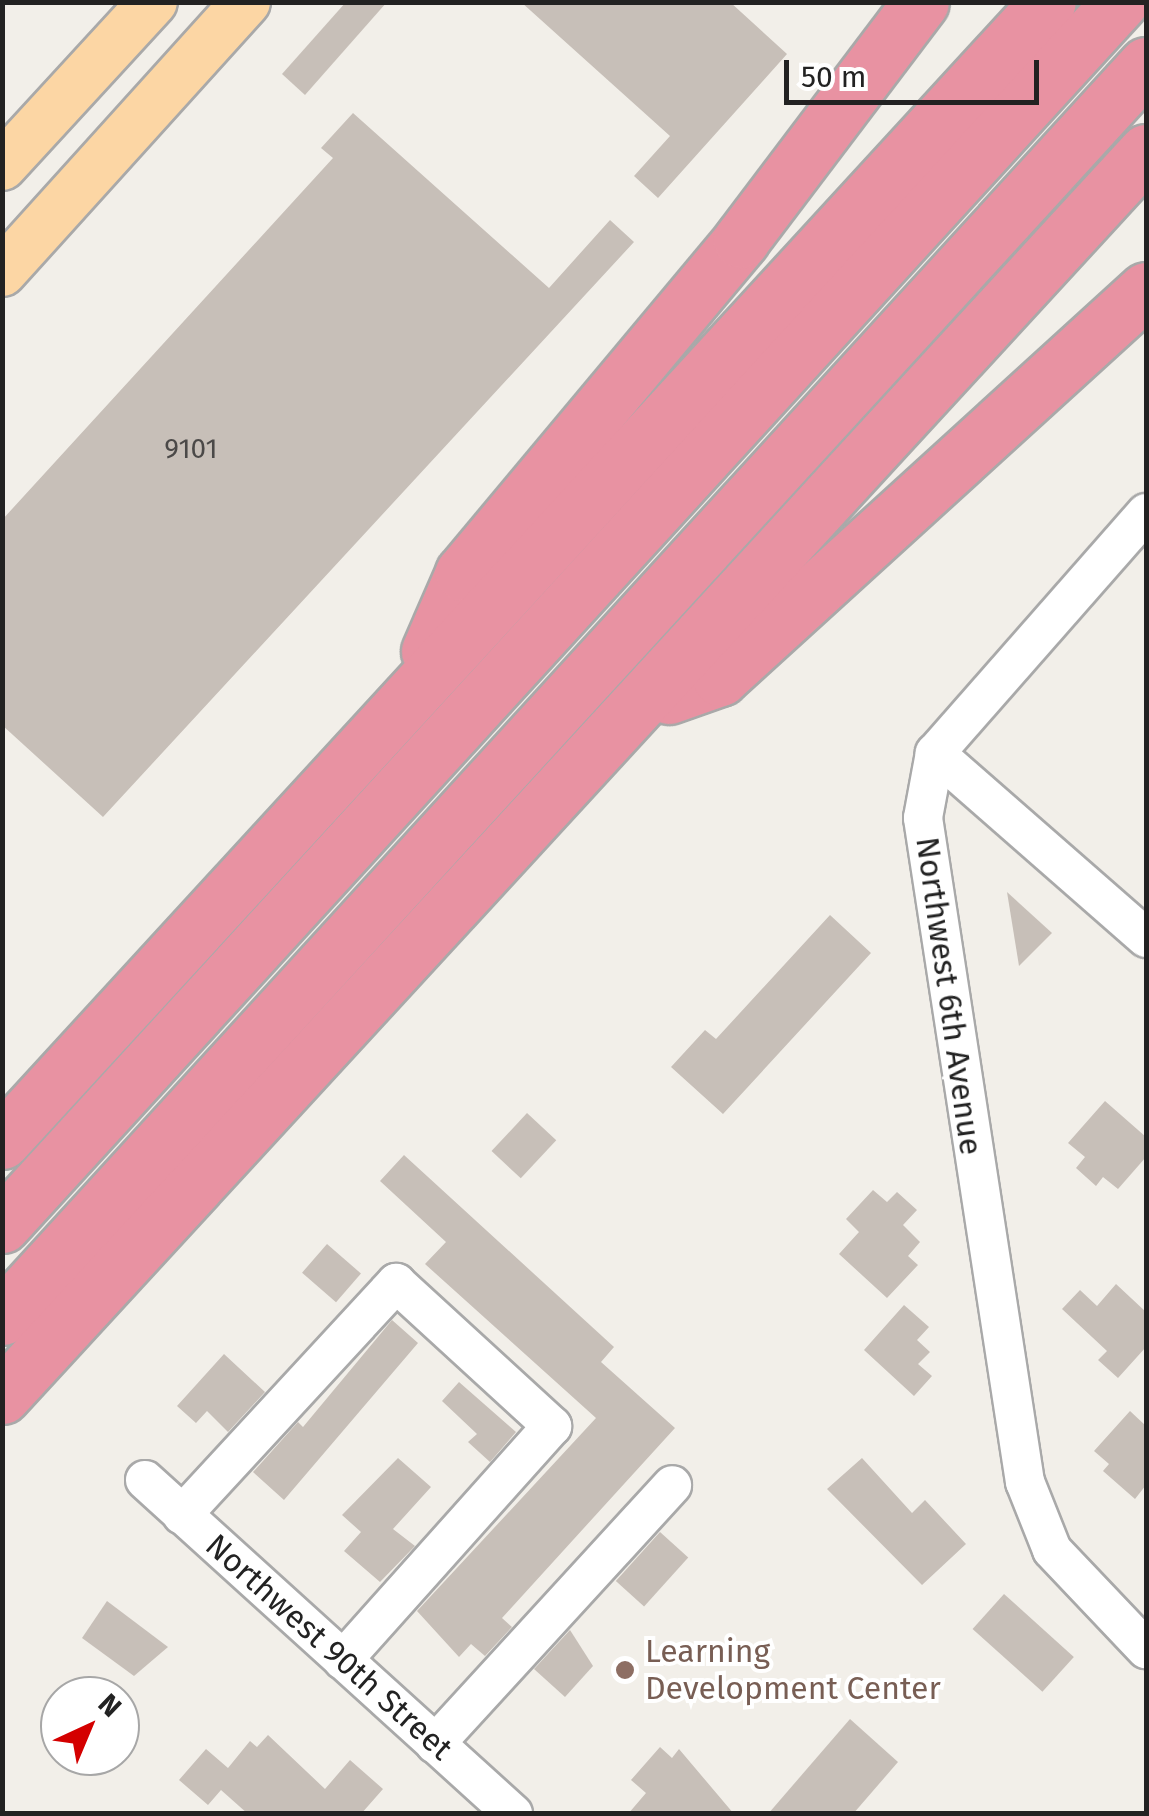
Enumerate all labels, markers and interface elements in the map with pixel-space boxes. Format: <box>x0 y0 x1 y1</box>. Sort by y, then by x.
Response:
scale bar <box>789 40 1044 102</box>
text: 50 m <box>801 59 866 95</box>
house number: 9101 <box>164 432 218 466</box>
street label: Northwest 6th Avenue <box>908 835 990 1157</box>
street label: Northwest 90th Street <box>198 1526 460 1768</box>
place label: Learning Development Center <box>645 1633 941 1708</box>
marker: Learning Development Center <box>614 1659 636 1681</box>
north arrow <box>40 1676 140 1776</box>
text: N <box>92 1687 128 1724</box>

